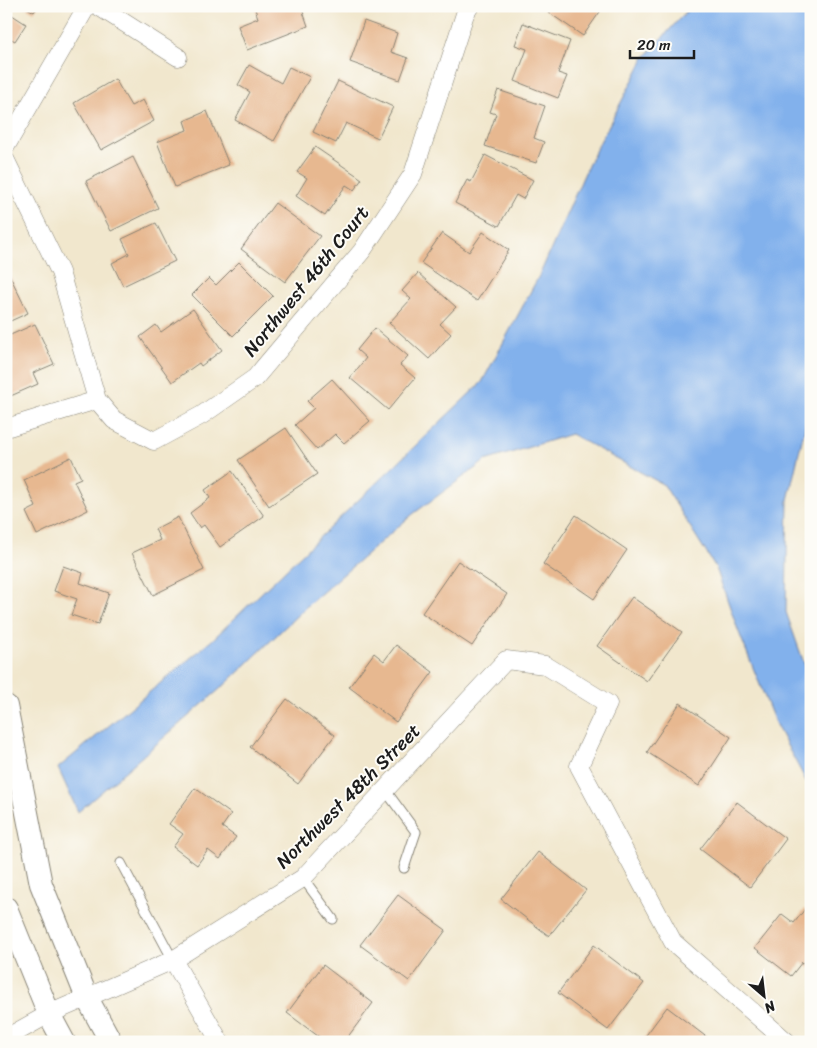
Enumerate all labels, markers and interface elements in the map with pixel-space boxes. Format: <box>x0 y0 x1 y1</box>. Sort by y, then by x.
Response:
scale bar <box>630 28 693 60</box>
text: 20 m <box>637 32 671 58</box>
street label: Northwest 46th Court <box>234 198 378 364</box>
street label: Northwest 48th Street <box>267 715 429 877</box>
north arrow <box>740 970 790 1020</box>
text: N <box>759 993 781 1020</box>

